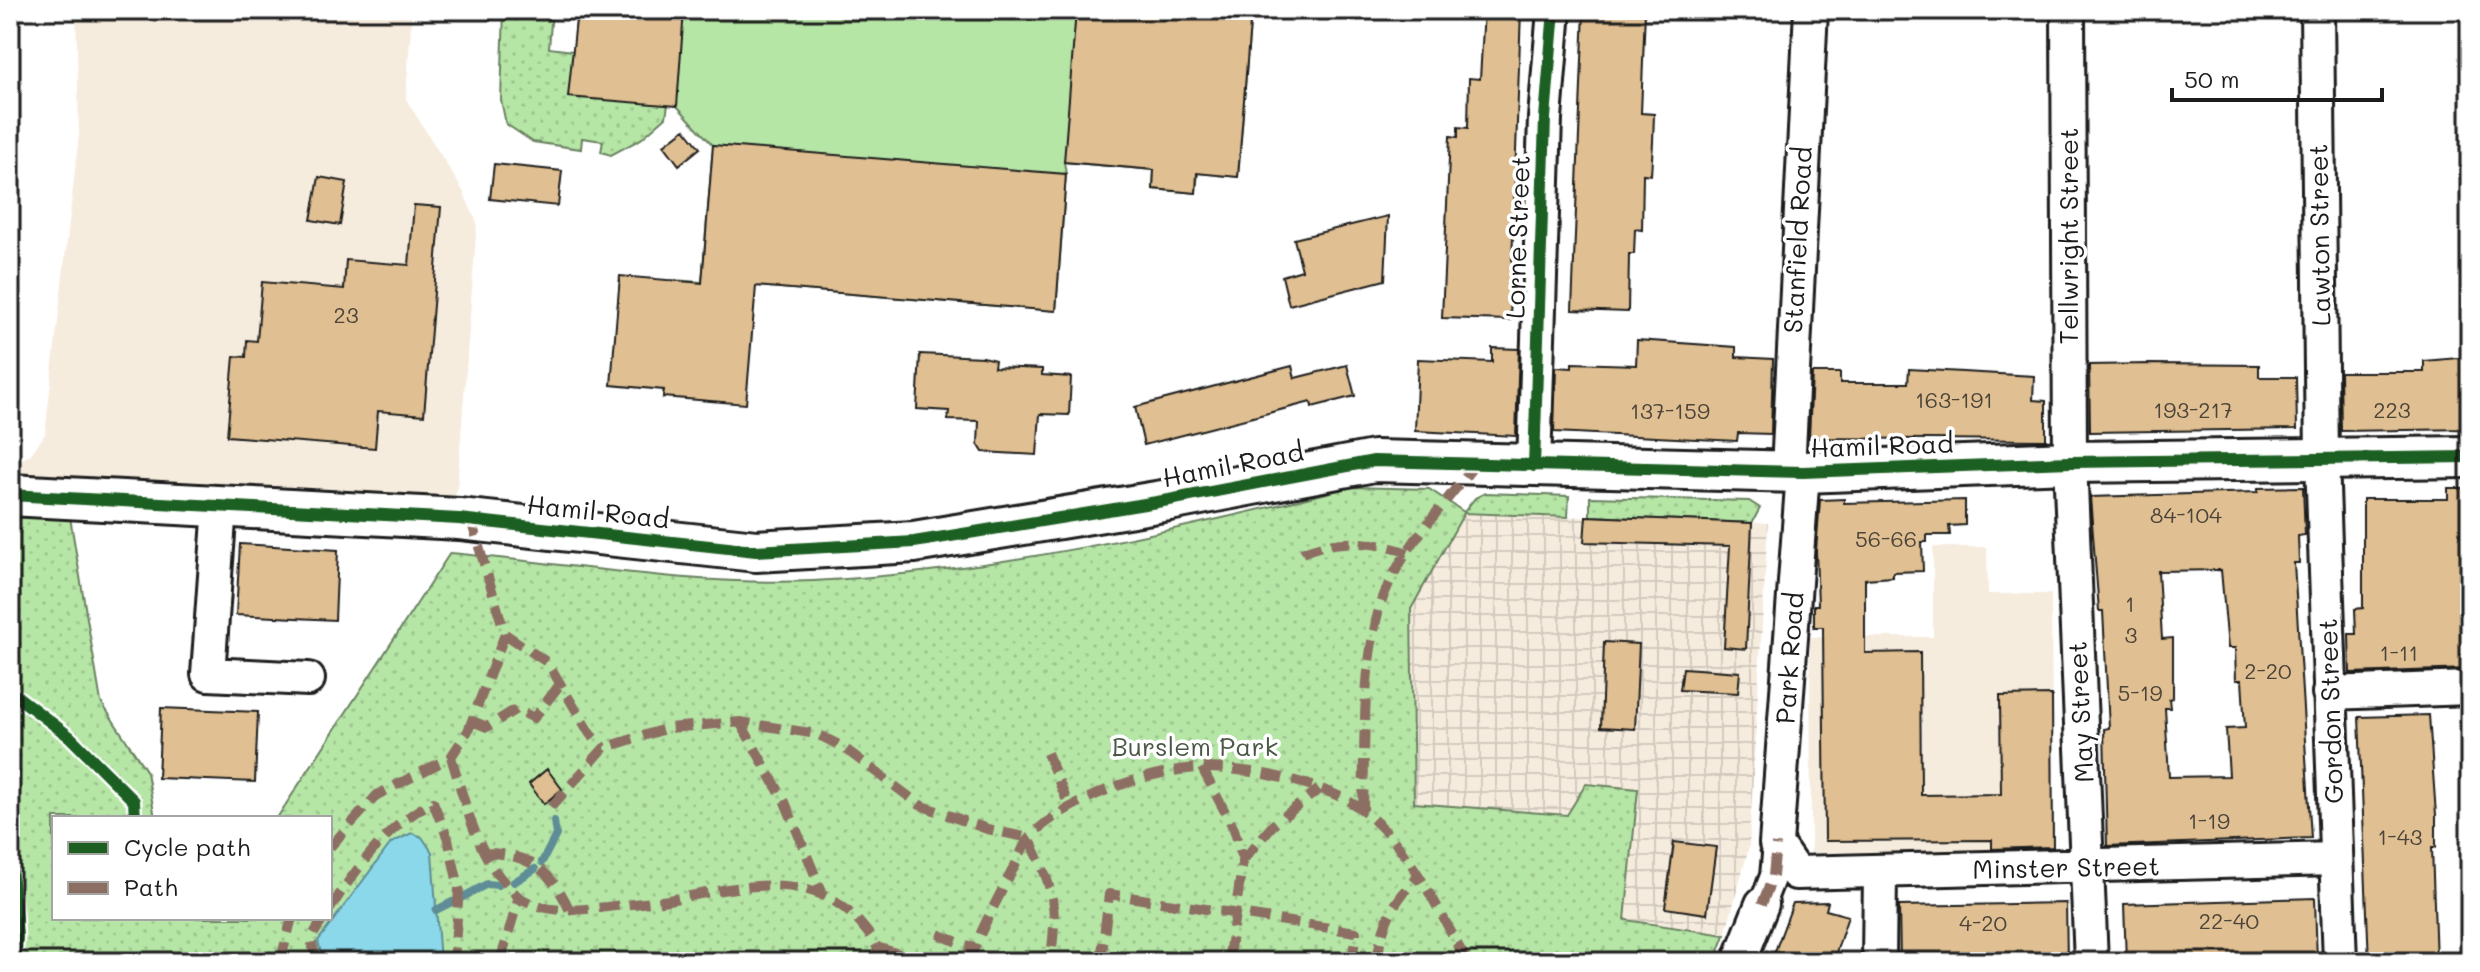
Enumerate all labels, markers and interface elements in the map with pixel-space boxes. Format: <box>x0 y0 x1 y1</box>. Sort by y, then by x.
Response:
scale bar <box>2172 52 2382 102</box>
text: 50 m <box>2184 63 2240 94</box>
street label: Tellwright Street <box>2051 127 2085 345</box>
street label: Lawton Street <box>2300 144 2338 326</box>
street label: Stanfield Road <box>1775 146 1819 334</box>
street label: Lorne Street <box>1497 155 1537 319</box>
house number: 23 <box>333 300 359 329</box>
house number: 163-191 <box>1915 385 1993 414</box>
house number: 193-217 <box>2153 395 2233 424</box>
house number: 223 <box>2373 395 2411 424</box>
house number: 137-159 <box>1630 396 1710 425</box>
street label: Hamil Road <box>1810 426 1954 464</box>
street label: Hamil Road <box>1159 434 1306 494</box>
street label: Hamil Road <box>525 487 671 535</box>
house number: 84-104 <box>2150 500 2222 529</box>
house number: 56-66 <box>1855 524 1917 553</box>
house number: 1 <box>2125 589 2135 618</box>
street label: Park Road <box>1767 591 1811 725</box>
street label: Gordon Street <box>2310 618 2350 804</box>
house number: 3 <box>2125 620 2138 649</box>
house number: 1-11 <box>2380 638 2418 667</box>
street label: May Street <box>2059 640 2101 784</box>
house number: 2-20 <box>2244 656 2292 685</box>
house number: 5-19 <box>2118 678 2162 707</box>
park label: Burslem Park <box>1112 729 1278 763</box>
house number: 1-19 <box>2188 806 2230 835</box>
legend <box>52 816 332 920</box>
house number: 1-43 <box>2378 822 2423 851</box>
text: Cycle path <box>124 831 250 862</box>
street label: Minster Street <box>1972 848 2160 886</box>
text: Path <box>124 871 178 902</box>
house number: 22-40 <box>2199 906 2259 935</box>
house number: 4-20 <box>1959 908 2007 937</box>

